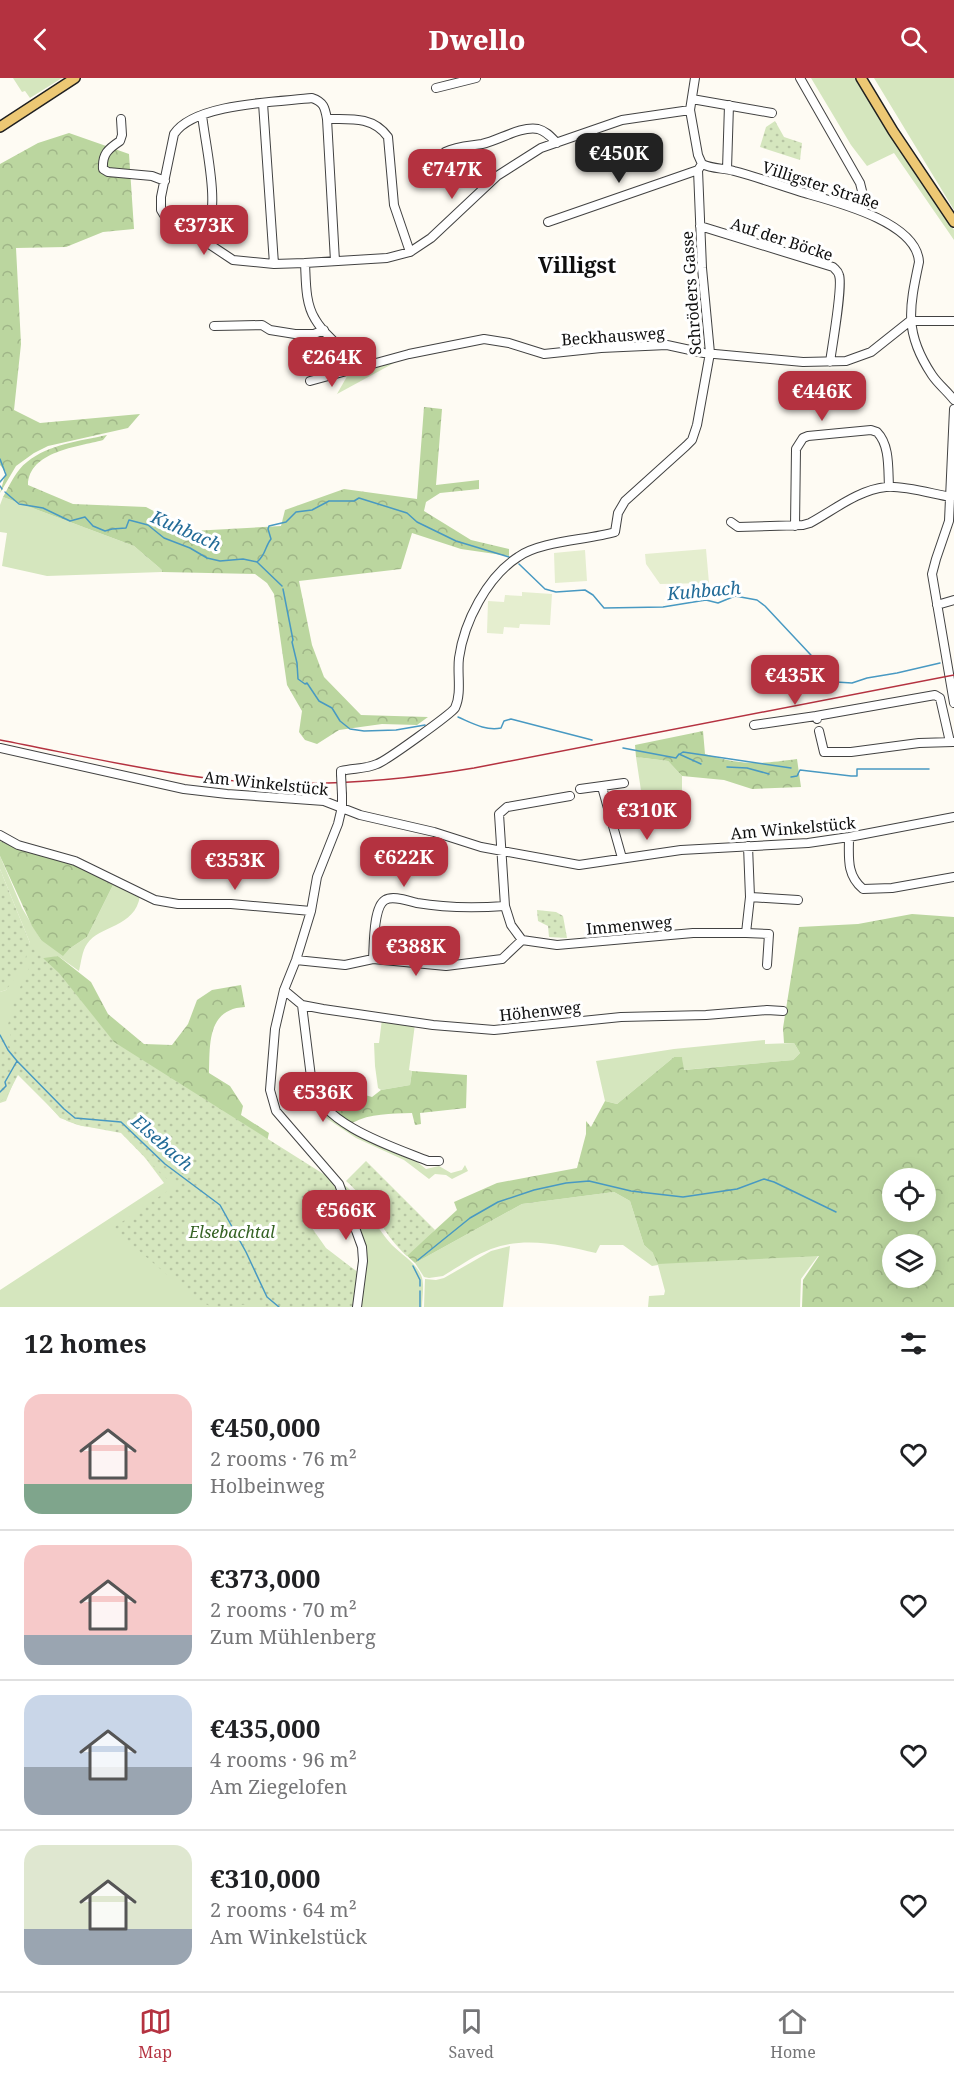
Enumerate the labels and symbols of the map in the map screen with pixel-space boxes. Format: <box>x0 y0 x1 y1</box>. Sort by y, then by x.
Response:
pin: €450K <box>577 133 661 184</box>
pin: €747K <box>410 149 494 200</box>
street label: Villigster Straße <box>760 156 882 214</box>
pin: €373K <box>162 205 246 256</box>
street label: Auf der Böcke <box>728 212 836 266</box>
street label: Schröders Gasse <box>676 230 706 356</box>
district label: Villigst <box>538 249 616 279</box>
street label: Beckhausweg <box>560 321 666 351</box>
pin: €264K <box>290 337 374 388</box>
pin: €446K <box>780 371 864 422</box>
water label: Kuhbach <box>147 504 225 556</box>
water label: Kuhbach <box>665 575 742 605</box>
pin: €435K <box>753 655 837 706</box>
street label: Am Winkelstück <box>202 765 330 801</box>
pin: €310K <box>605 790 689 841</box>
street label: Am Winkelstück <box>729 812 857 844</box>
pin: €622K <box>362 837 446 888</box>
pin: €353K <box>193 840 277 891</box>
street label: Immenweg <box>585 910 673 940</box>
pin: €388K <box>374 926 458 977</box>
street label: Höhenweg <box>498 996 582 1026</box>
pin: €536K <box>281 1072 365 1123</box>
water label: Elsebach <box>126 1108 199 1176</box>
pin: €566K <box>304 1190 388 1241</box>
park label: Elsebachtal <box>188 1221 275 1243</box>

